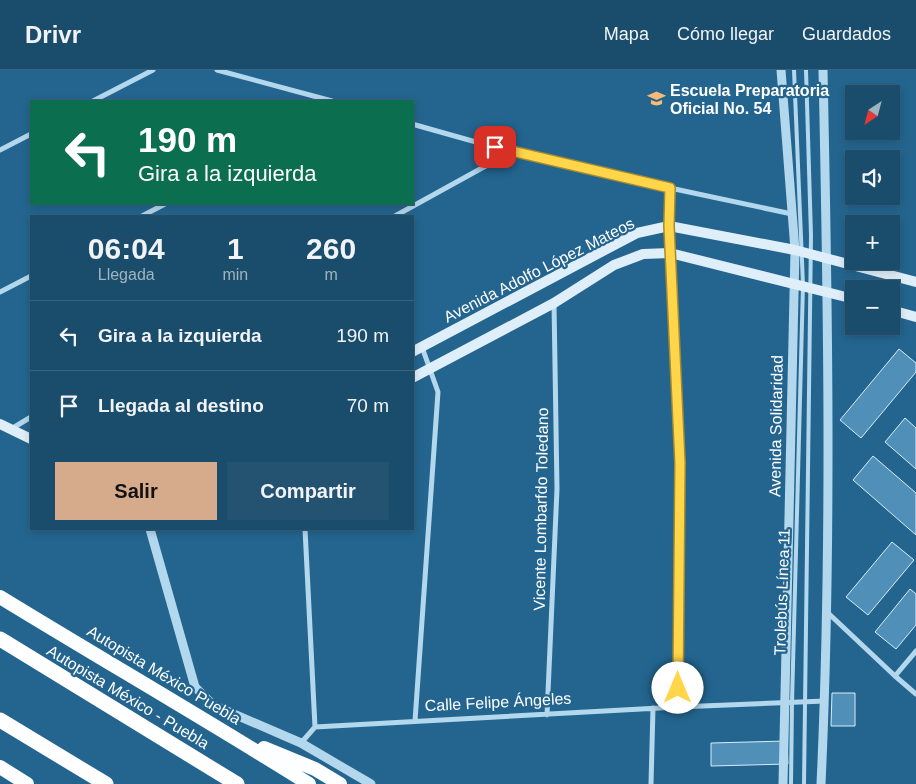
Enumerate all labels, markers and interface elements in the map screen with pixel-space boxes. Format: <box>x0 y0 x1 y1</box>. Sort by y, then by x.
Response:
text: Drivr <box>25 21 81 48</box>
text: Mapa <box>604 24 649 44</box>
text: Cómo llegar <box>677 24 774 44</box>
text: Guardados <box>802 24 891 44</box>
place label: Escuela Preparatoria Oficial No. 54 <box>670 82 829 117</box>
north arrow <box>845 85 900 140</box>
map controls <box>845 85 900 335</box>
school or university icon: Escuela Preparatoria Oficial No. 54 <box>646 89 666 109</box>
icon: left <box>55 120 120 185</box>
text: 190 m <box>138 120 237 159</box>
pin <box>474 126 516 168</box>
icon: arrive <box>481 133 509 161</box>
button: sound <box>845 150 900 205</box>
text: Gira a la izquierda <box>138 161 317 186</box>
street label: Avenida Adolfo López Mateos <box>441 214 637 326</box>
button: + <box>845 215 900 270</box>
text: 06:04 <box>88 232 165 265</box>
text: 1 <box>227 232 244 265</box>
text: 260 <box>306 232 356 265</box>
text: Llegada <box>98 266 155 283</box>
text: min <box>222 266 248 283</box>
text: m <box>324 266 338 283</box>
button: − <box>845 280 900 335</box>
icon: left <box>55 322 83 350</box>
text: Gira a la izquierda <box>98 325 262 346</box>
text: 190 m <box>336 325 389 346</box>
street label: Avenida Solidaridad <box>766 355 786 497</box>
icon: arrive <box>55 392 83 420</box>
text: Llegada al destino <box>98 395 264 416</box>
text: 70 m <box>347 395 389 416</box>
street label: Vicente Lombarfdo Toledano <box>531 407 551 611</box>
button: Salir <box>55 462 217 520</box>
button: Compartir <box>227 462 389 520</box>
street label: Trolebús Línea 11 <box>771 528 793 656</box>
street label: Autopista México Puebla <box>84 622 244 728</box>
street label: Autopista México - Puebla <box>44 642 212 752</box>
position arrow <box>651 661 703 713</box>
street label: Calle Felipe Ángeles <box>424 689 572 714</box>

